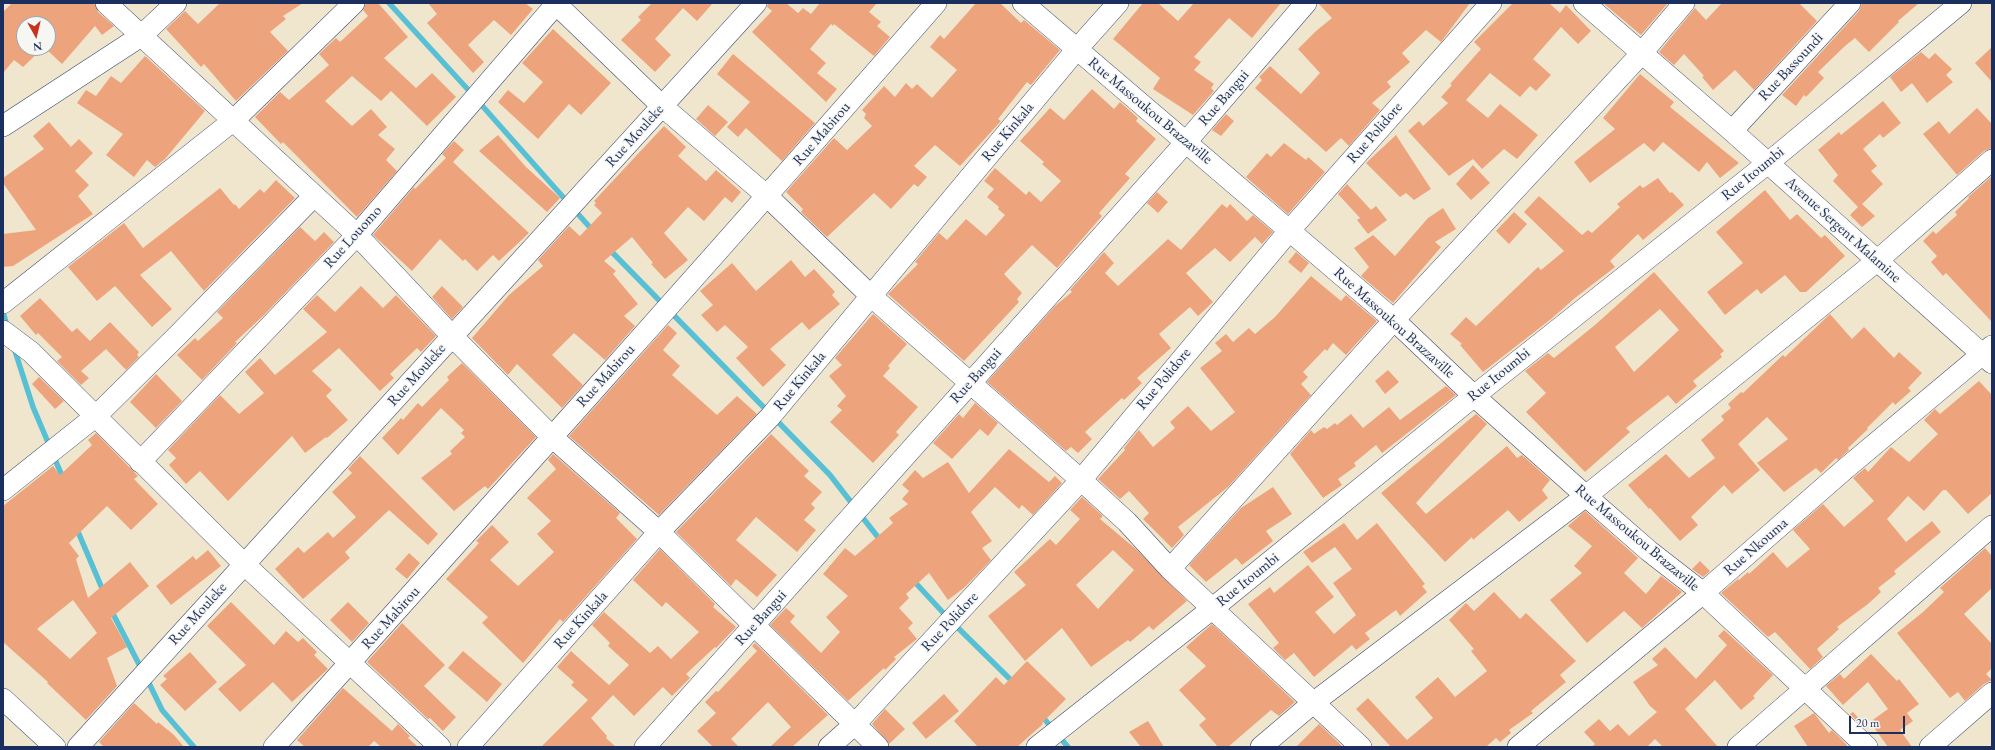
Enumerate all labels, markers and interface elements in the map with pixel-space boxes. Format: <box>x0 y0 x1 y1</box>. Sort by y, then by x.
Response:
north arrow <box>16 16 56 56</box>
street label: Rue Bassoundi <box>1755 29 1827 105</box>
text: N <box>32 39 43 54</box>
street label: Rue Massoukou Brazzaville <box>1084 54 1216 168</box>
street label: Rue Bangui <box>1195 66 1253 130</box>
street label: Rue Mabirou <box>789 99 855 169</box>
street label: Rue Kinkala <box>978 99 1038 165</box>
street label: Rue Polidore <box>1343 99 1407 167</box>
street label: Rue Mouleke <box>602 101 668 171</box>
street label: Rue Itoumbi <box>1718 143 1788 205</box>
street label: Avenue Sergent Malamine <box>1781 173 1905 287</box>
street label: Rue Louomo <box>320 202 386 272</box>
street label: Rue Massoukou Brazzaville <box>1330 264 1458 382</box>
street label: Rue Mouleke <box>384 340 450 410</box>
street label: Rue Mabirou <box>573 341 639 411</box>
street label: Rue Polidore <box>1133 344 1195 414</box>
street label: Rue Itoumbi <box>1464 344 1534 406</box>
street label: Rue Bangui <box>946 345 1006 407</box>
street label: Rue Kinkala <box>770 348 830 414</box>
street label: Rue Massoukou Brazzaville <box>1571 481 1703 595</box>
street label: Rue Nkouma <box>1720 514 1792 580</box>
street label: Rue Itoumbi <box>1213 549 1283 611</box>
street label: Rue Mouleke <box>165 579 231 649</box>
street label: Rue Mabirou <box>358 583 424 653</box>
street label: Rue Kinkala <box>550 587 612 653</box>
street label: Rue Bangui <box>731 587 791 649</box>
street label: Rue Polidore <box>918 588 982 656</box>
scale bar <box>1851 708 1907 734</box>
text: 20 m <box>1856 715 1879 731</box>

